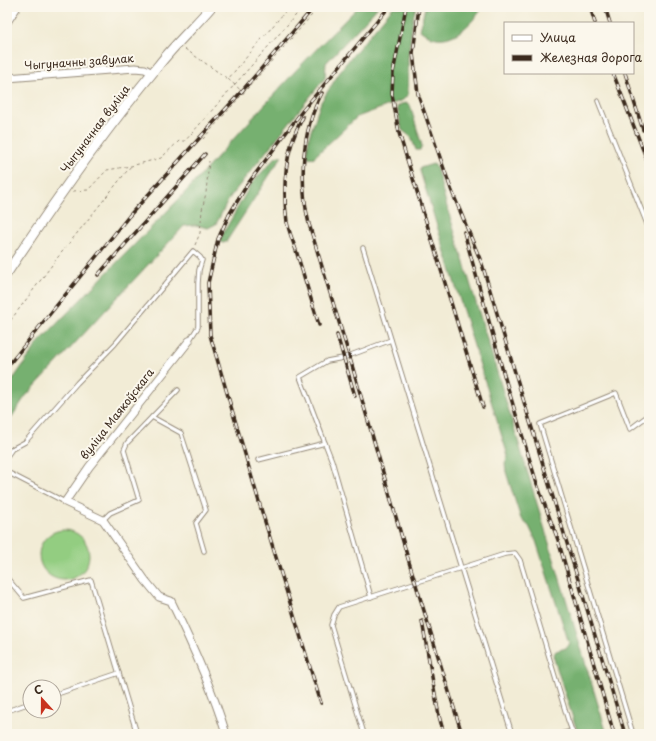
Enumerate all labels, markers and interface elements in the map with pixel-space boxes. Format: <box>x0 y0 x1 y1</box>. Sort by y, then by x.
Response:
legend <box>504 22 634 74</box>
text: Улица <box>540 28 576 46</box>
text: Железная дорога <box>540 48 643 66</box>
street label: Чыгуначны завулак <box>24 49 135 74</box>
street label: Чыгуначная вуліца <box>56 81 134 176</box>
street label: вуліца Маякоўскага <box>75 364 158 463</box>
north arrow <box>22 679 62 719</box>
text: С <box>31 680 45 699</box>

